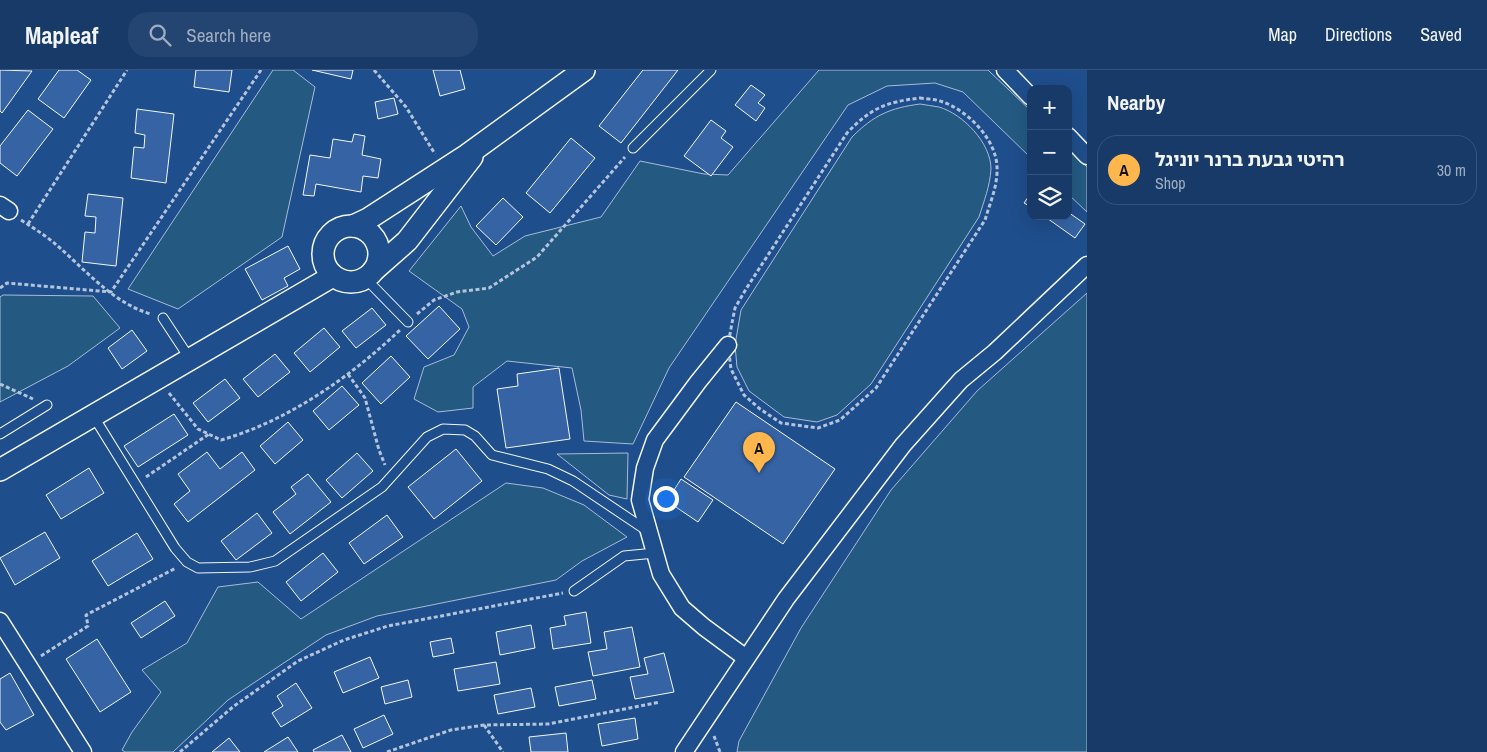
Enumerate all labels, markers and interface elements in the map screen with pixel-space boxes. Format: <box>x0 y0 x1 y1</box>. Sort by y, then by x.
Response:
search box <box>128 12 478 57</box>
text: Mapleaf <box>25 19 98 51</box>
icon: search <box>146 21 174 49</box>
text: Search here <box>186 22 271 48</box>
text: Map <box>1268 22 1297 47</box>
text: Directions <box>1325 22 1392 47</box>
text: Saved <box>1420 22 1462 47</box>
map controls <box>1027 85 1072 220</box>
button: + <box>1027 85 1072 130</box>
text: Nearby <box>1107 88 1165 117</box>
button: − <box>1027 130 1072 175</box>
text: רהיטי גבעת ברנר יוניגל <box>1155 146 1345 172</box>
text: A <box>1119 159 1129 181</box>
text: 30 m <box>1437 159 1466 181</box>
text: Shop <box>1155 172 1186 194</box>
button: layers <box>1027 175 1072 220</box>
pin: A <box>743 432 775 473</box>
your location <box>653 486 679 512</box>

